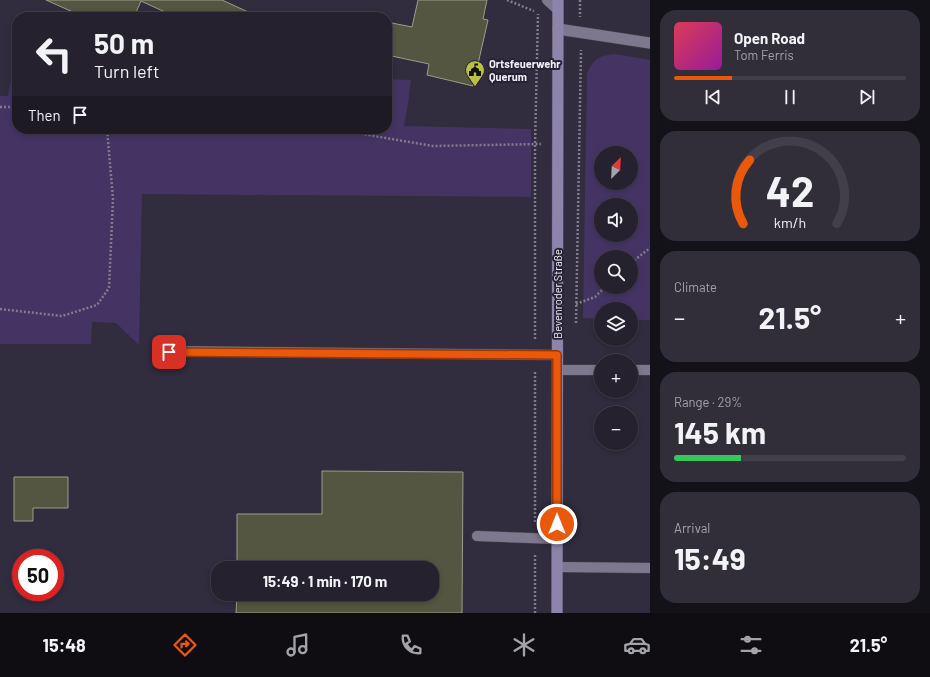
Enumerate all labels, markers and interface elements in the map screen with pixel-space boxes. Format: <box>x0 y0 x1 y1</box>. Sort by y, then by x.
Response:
text: 50 m <box>94 26 154 60</box>
icon: left <box>28 28 80 80</box>
text: Open Road <box>734 29 805 47</box>
text: Tom Ferris <box>734 47 794 63</box>
place label: Ortsfeuerwehr Querum <box>489 57 561 83</box>
public building icon: Ortsfeuerwehr Querum <box>464 59 486 87</box>
text: Turn left <box>94 60 160 82</box>
icon: previous <box>702 86 724 108</box>
icon: pause <box>779 86 801 108</box>
icon: next <box>856 86 878 108</box>
icon: arrive <box>69 104 91 126</box>
text: Then <box>28 106 61 124</box>
north arrow <box>594 146 638 190</box>
map controls <box>594 146 638 450</box>
text: 42 <box>766 165 814 215</box>
button: sound <box>594 198 638 242</box>
text: km/h <box>774 213 806 230</box>
street label: Bevenroder Straße <box>551 249 564 339</box>
button: search <box>594 250 638 294</box>
text: Climate <box>674 279 717 295</box>
text: 21.5° <box>759 299 821 335</box>
button: layers <box>594 302 638 346</box>
text: − <box>674 304 685 330</box>
text: + <box>895 304 906 330</box>
pin <box>152 335 186 369</box>
icon: arrive <box>158 341 180 363</box>
button: + <box>594 354 638 398</box>
text: Range · 29% <box>674 394 742 410</box>
button: − <box>594 406 638 450</box>
text: 145 km <box>674 414 766 450</box>
position arrow <box>536 503 578 545</box>
text: Arrival <box>674 520 710 536</box>
text: 15:49 <box>674 540 746 576</box>
speed limit sign: 50 <box>12 549 64 601</box>
text: 15:49 · 1 min · 170 m <box>263 572 387 590</box>
icon: directions <box>171 631 199 659</box>
icon: music <box>284 631 312 659</box>
icon: phone <box>397 631 425 659</box>
icon: climate <box>510 631 538 659</box>
icon: car <box>623 631 651 659</box>
icon: filters <box>737 631 765 659</box>
text: 15:48 <box>43 634 86 656</box>
text: 21.5° <box>850 634 887 656</box>

